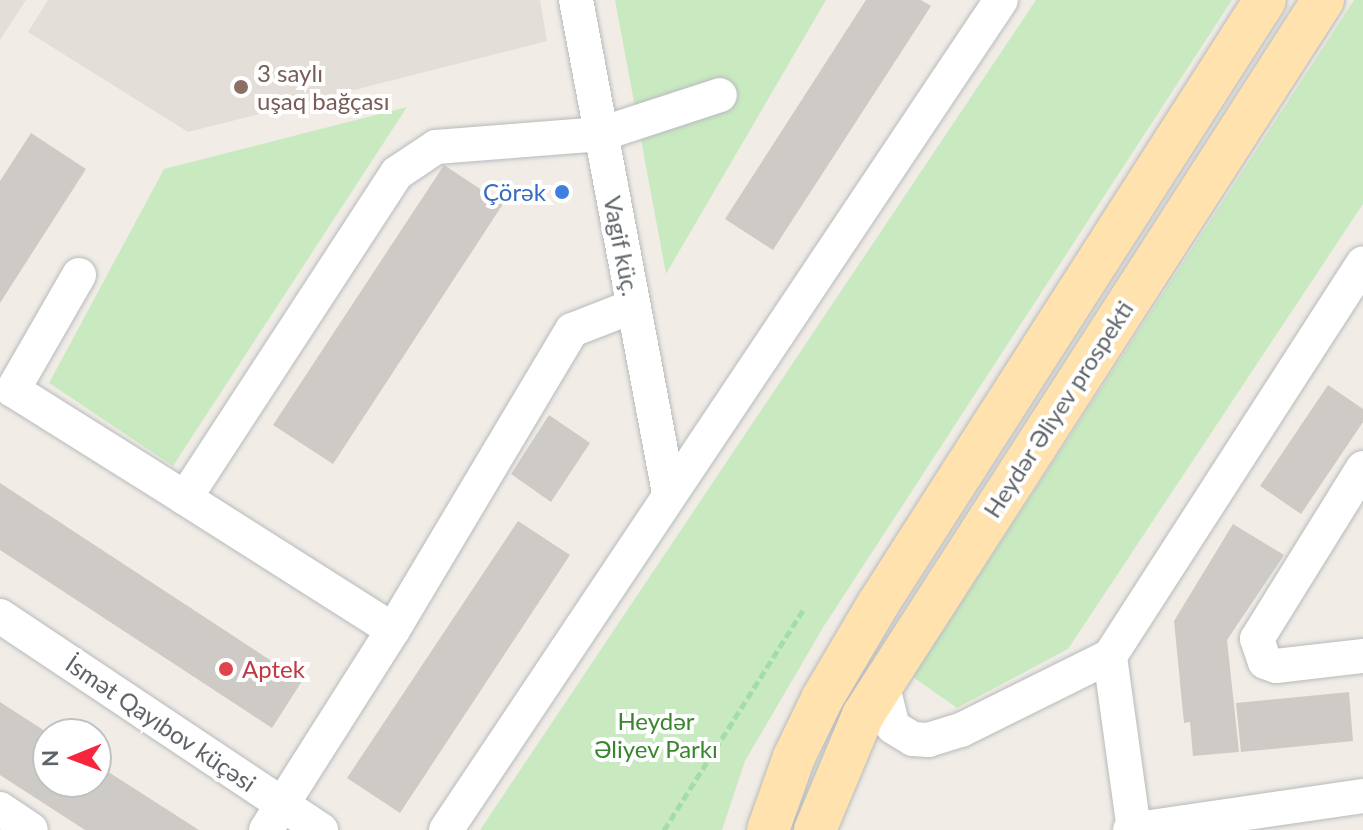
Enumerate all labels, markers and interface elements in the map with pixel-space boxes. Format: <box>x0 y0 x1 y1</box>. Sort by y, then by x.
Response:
place label: 3 saylı uşaq bağçası <box>257 59 390 115</box>
marker: 3 saylı uşaq bağçası <box>232 78 250 96</box>
place label: Çörək <box>483 178 546 206</box>
marker: Çörək <box>553 183 571 201</box>
street label: Vagif küç. <box>598 193 646 299</box>
street label: Heydər Əliyev prospekti <box>977 295 1139 523</box>
street label: İsmət Qayıbov küçəsi <box>60 649 262 797</box>
place label: Aptek <box>242 655 305 683</box>
marker: Aptek <box>217 660 235 678</box>
park label: Heydər Əliyev Parkı <box>594 707 718 763</box>
north arrow <box>32 718 112 798</box>
text: N <box>36 750 63 767</box>

